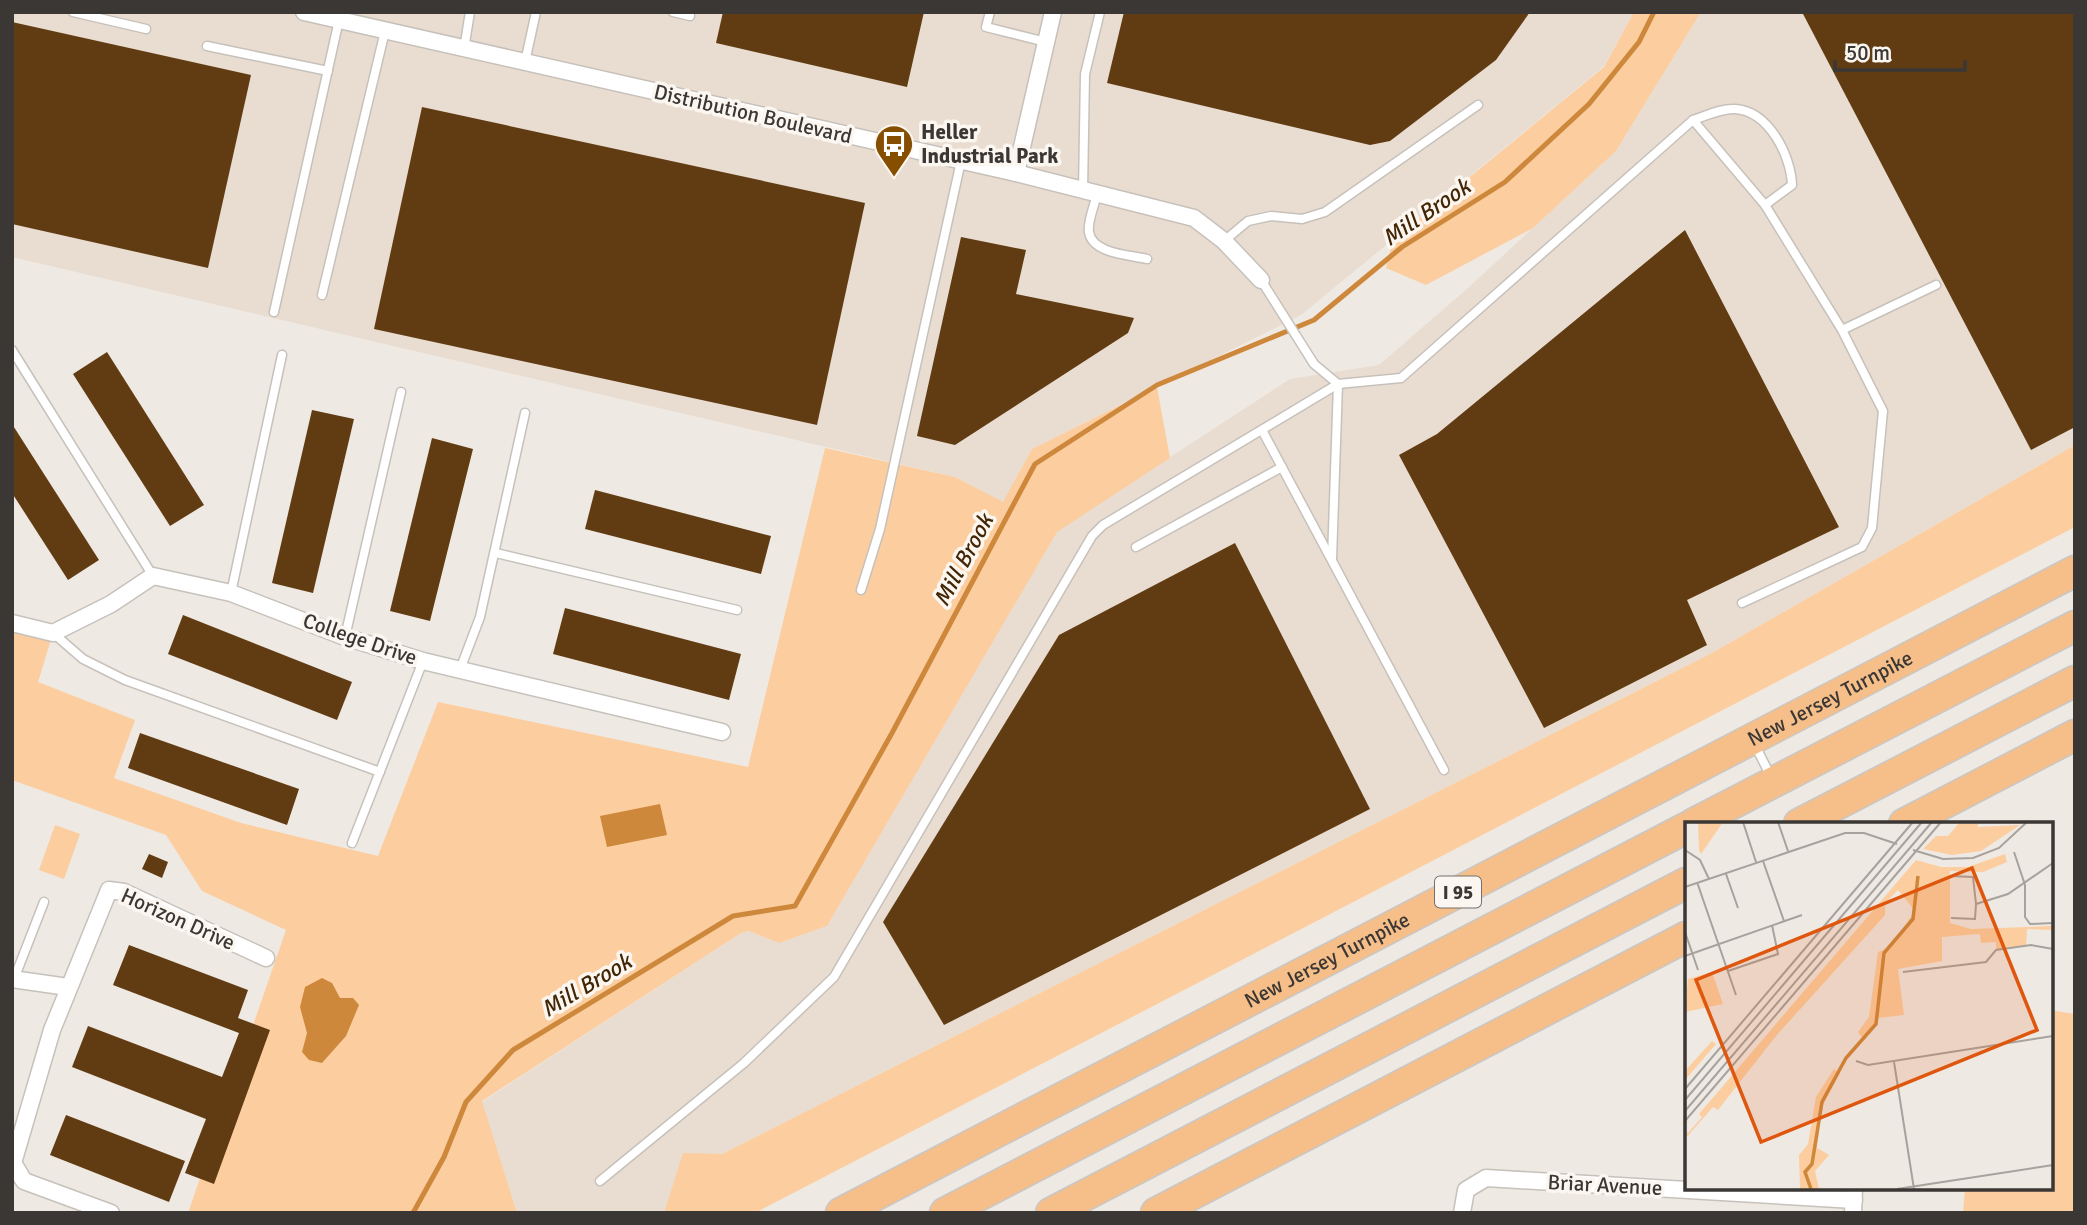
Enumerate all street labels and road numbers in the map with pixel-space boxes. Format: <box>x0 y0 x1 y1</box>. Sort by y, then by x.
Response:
street label: Distribution Boulevard <box>651 79 855 149</box>
street label: College Drive <box>299 607 421 671</box>
street label: New Jersey Turnpike <box>1743 645 1917 752</box>
road number: I 95 <box>1435 876 1481 908</box>
street label: Horizon Drive <box>117 882 239 956</box>
street label: New Jersey Turnpike <box>1240 906 1414 1014</box>
street label: Briar Avenue <box>1547 1169 1663 1201</box>

